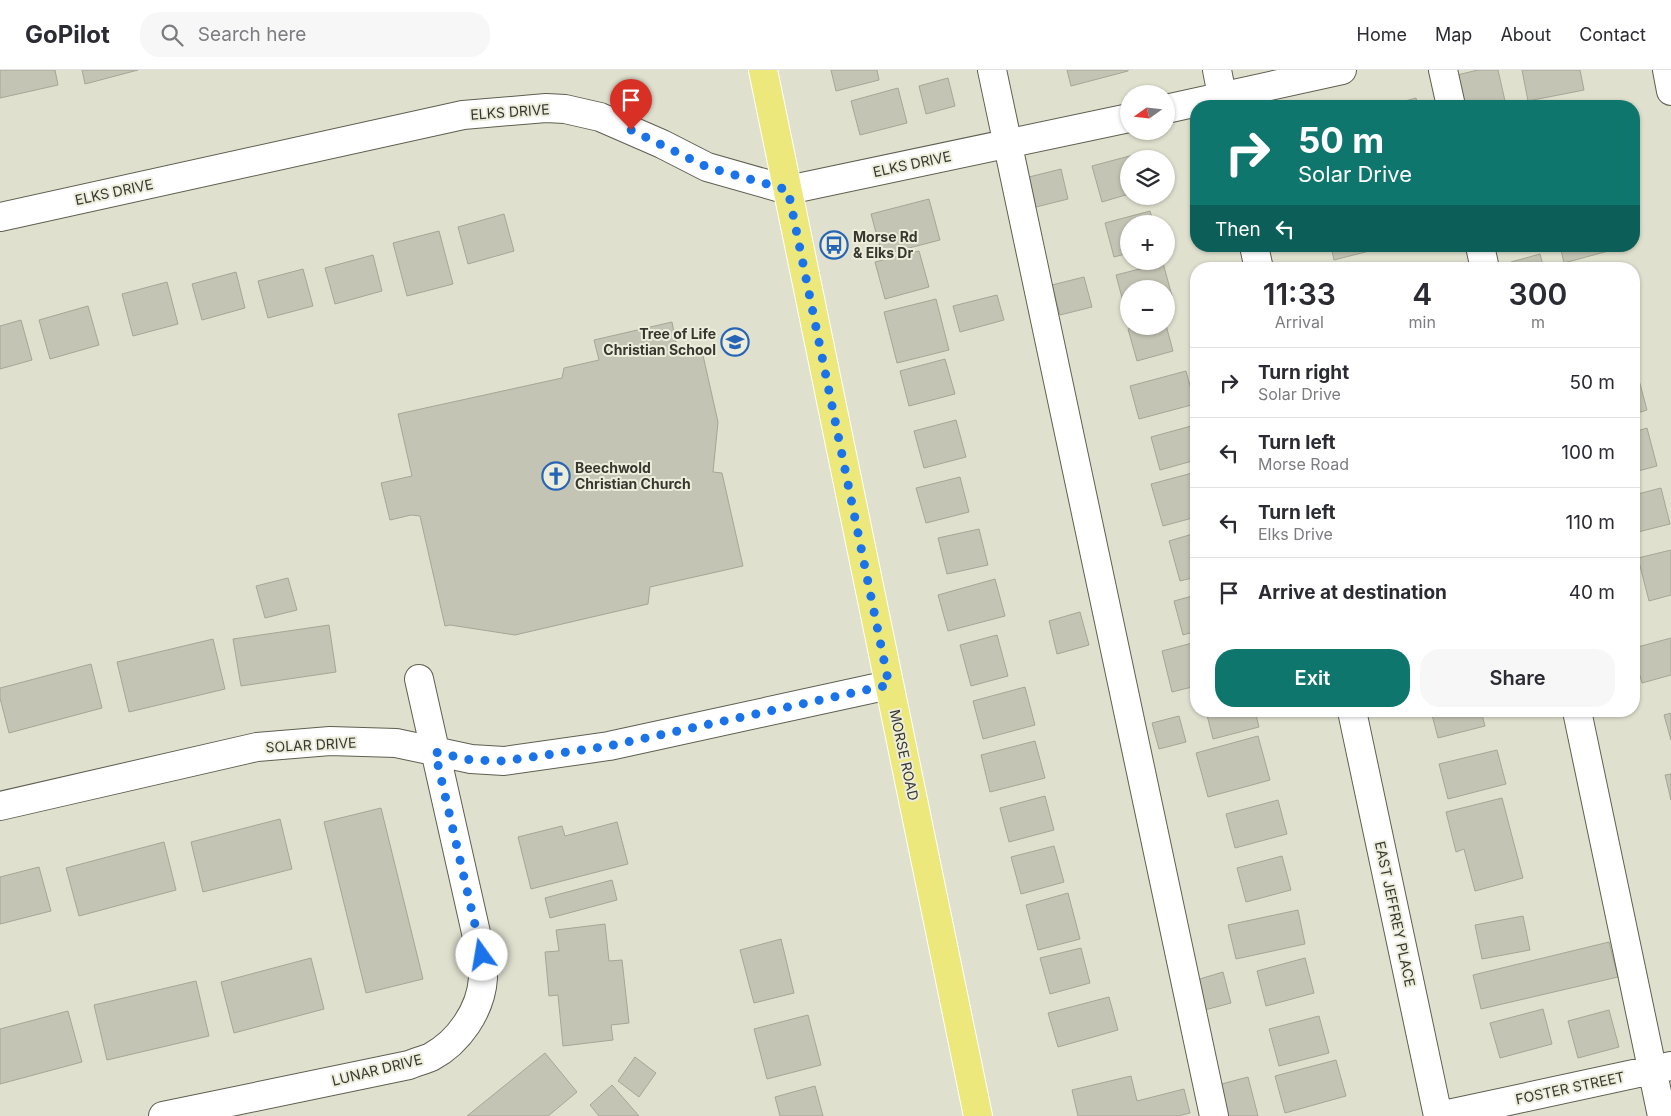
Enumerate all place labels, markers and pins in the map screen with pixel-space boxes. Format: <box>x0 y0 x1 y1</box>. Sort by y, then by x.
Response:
pin <box>610 79 652 130</box>
place label: Morse Rd & Elks Dr <box>853 228 918 261</box>
bus stop icon: Morse Rd & Elks Dr <box>819 230 849 260</box>
place label: Tree of Life Christian School <box>603 325 716 358</box>
school or university icon: Tree of Life Christian School <box>720 327 750 357</box>
place label: Beechwold Christian Church <box>575 459 691 492</box>
church icon: Beechwold Christian Church <box>541 461 571 491</box>

